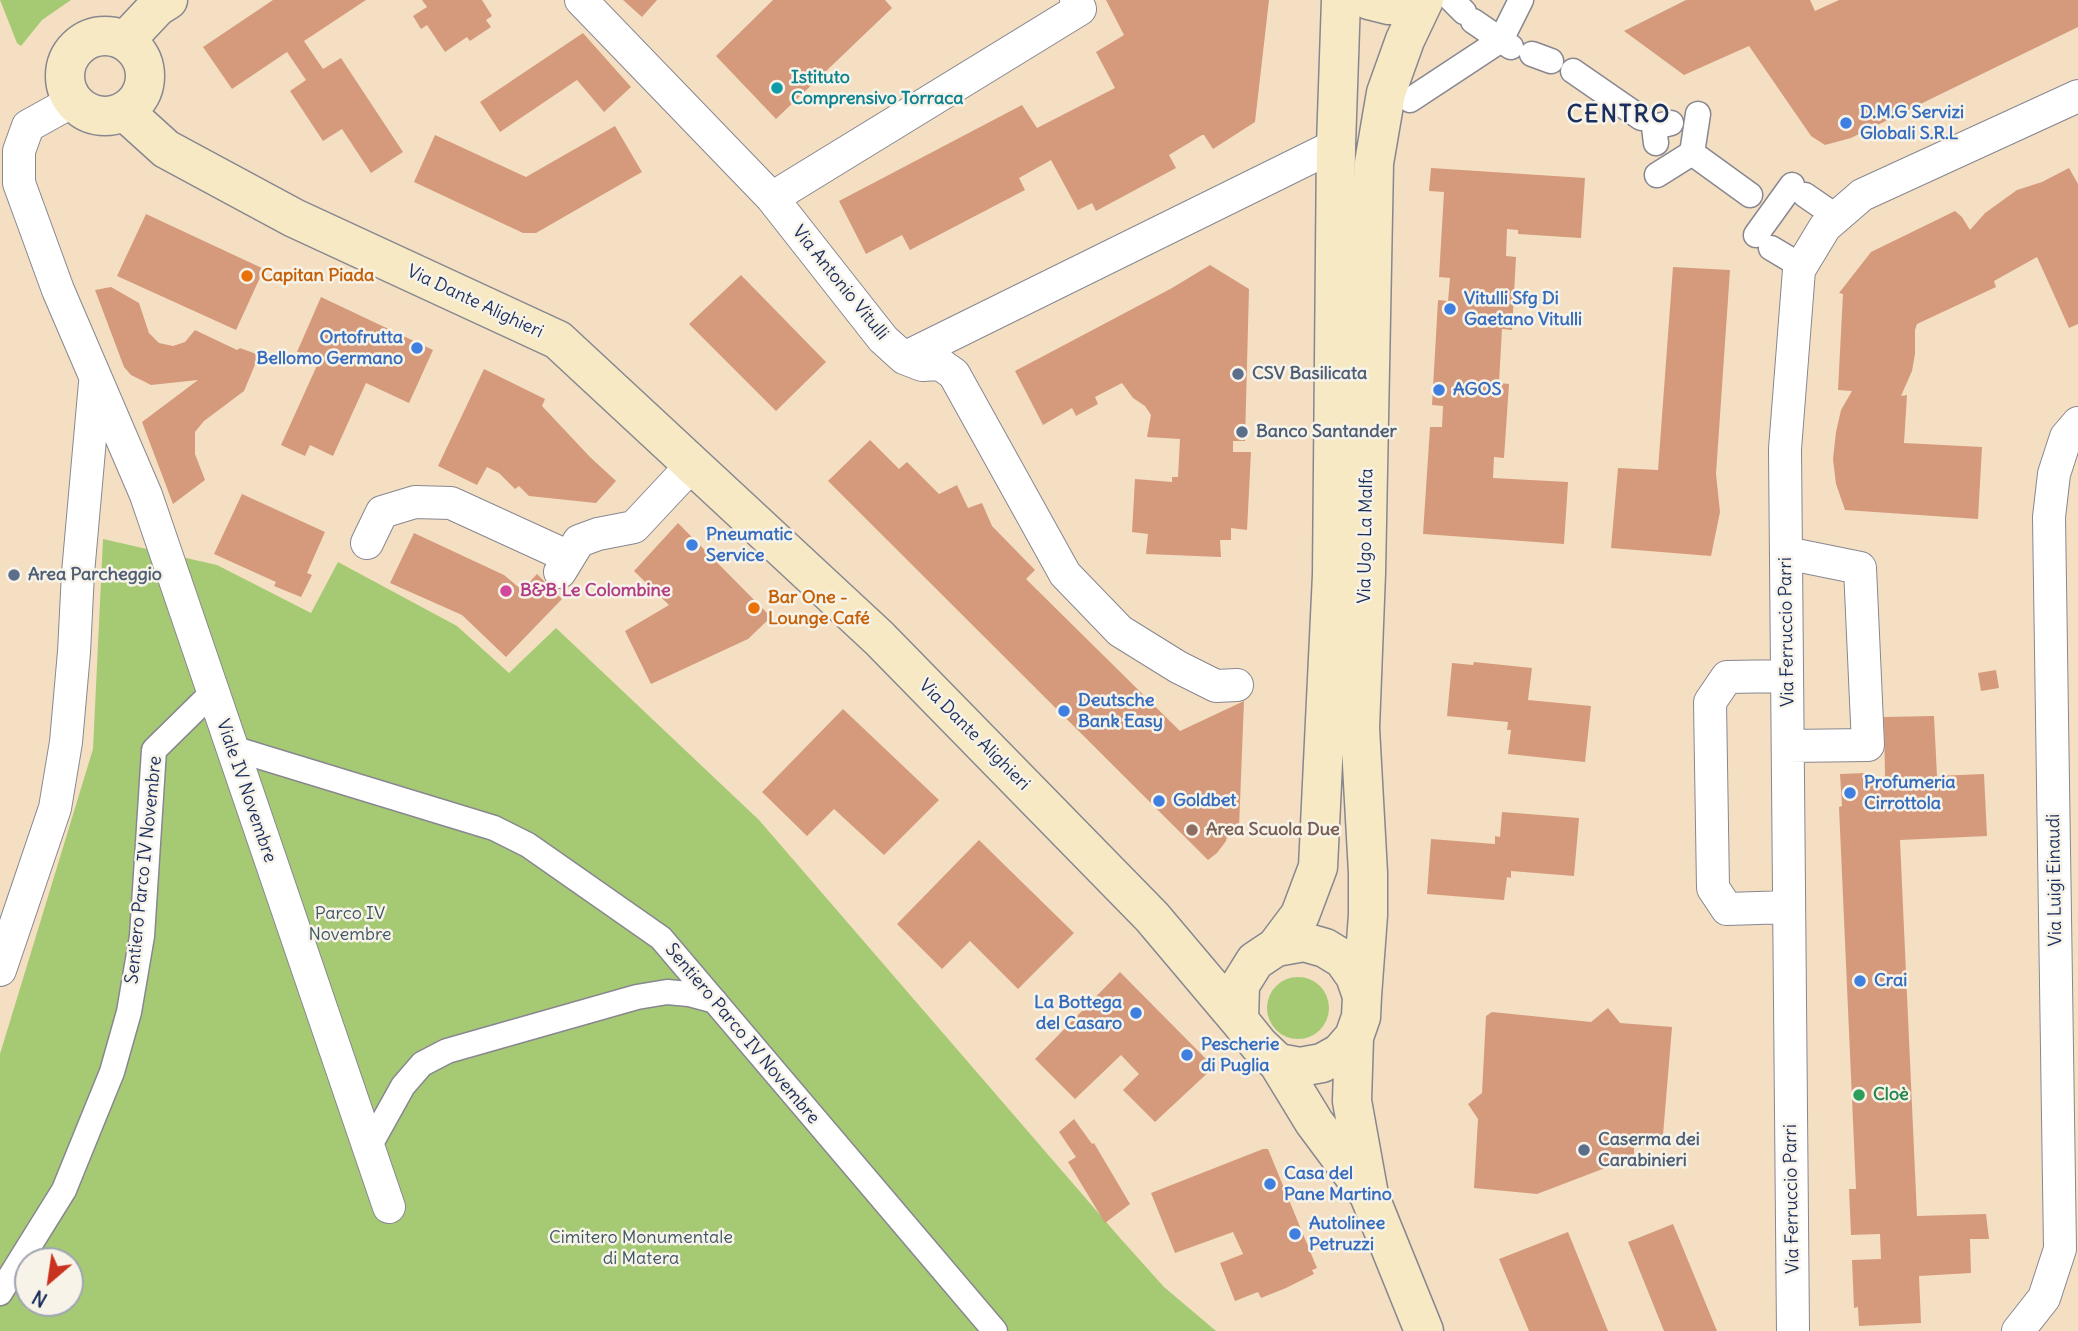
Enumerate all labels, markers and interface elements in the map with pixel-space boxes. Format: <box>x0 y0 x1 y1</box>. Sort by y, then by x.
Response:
place label: Istituto Comprensivo Torraca <box>791 67 963 110</box>
marker: Istituto Comprensivo Torraca <box>769 80 785 96</box>
district label: CENTRO <box>1567 101 1671 129</box>
place label: D.M.G Servizi Globali S.R.L <box>1860 102 1964 144</box>
marker: D.M.G Servizi Globali S.R.L <box>1838 115 1854 131</box>
street label: Via Antonio Vitulli <box>787 222 893 344</box>
street label: Via Dante Alighieri <box>403 261 547 343</box>
place label: Capitan Piada <box>261 265 374 287</box>
marker: Capitan Piada <box>239 268 255 284</box>
place label: Vitulli Sfg Di Gaetano Vitulli <box>1464 288 1582 330</box>
marker: Vitulli Sfg Di Gaetano Vitulli <box>1442 301 1458 317</box>
place label: Ortofrutta Bellomo Germano <box>256 327 403 370</box>
marker: Ortofrutta Bellomo Germano <box>409 340 425 356</box>
place label: CSV Basilicata <box>1252 363 1367 385</box>
marker: CSV Basilicata <box>1230 366 1246 382</box>
place label: AGOS <box>1453 379 1501 401</box>
marker: AGOS <box>1431 382 1447 398</box>
place label: Banco Santander <box>1256 421 1397 443</box>
marker: Banco Santander <box>1234 424 1250 440</box>
street label: Via Ugo La Malfa <box>1354 468 1378 604</box>
place label: Pneumatic Service <box>706 524 793 566</box>
marker: Pneumatic Service <box>684 537 700 553</box>
street label: Via Ferruccio Parri <box>1775 557 1799 707</box>
place label: Area Parcheggio <box>28 564 162 586</box>
marker: Area Parcheggio <box>6 567 22 583</box>
place label: B&B Le Colombine <box>520 580 671 602</box>
marker: B&B Le Colombine <box>498 583 514 599</box>
place label: Bar One - Lounge Café <box>768 587 870 630</box>
marker: Bar One - Lounge Café <box>746 600 762 616</box>
street label: Via Dante Alighieri <box>914 675 1034 795</box>
place label: Deutsche Bank Easy <box>1078 690 1163 732</box>
marker: Deutsche Bank Easy <box>1056 703 1072 719</box>
street label: Viale IV Novembre <box>211 717 281 865</box>
street label: Sentiero Parco IV Novembre <box>121 755 167 985</box>
place label: Profumeria Cirrottola <box>1864 772 1956 814</box>
marker: Profumeria Cirrottola <box>1842 785 1858 801</box>
place label: Goldbet <box>1173 790 1236 812</box>
marker: Goldbet <box>1151 793 1167 809</box>
street label: Via Luigi Einaudi <box>2043 814 2067 946</box>
place label: Area Scuola Due <box>1206 819 1340 841</box>
marker: Area Scuola Due <box>1184 822 1200 838</box>
park label: Parco IV Novembre <box>308 903 392 946</box>
street label: Sentiero Parco IV Novembre <box>660 939 824 1129</box>
place label: Crai <box>1874 970 1907 992</box>
marker: Crai <box>1852 973 1868 989</box>
place label: La Bottega del Casaro <box>1034 992 1122 1034</box>
marker: La Bottega del Casaro <box>1128 1005 1144 1021</box>
place label: Pescherie di Puglia <box>1201 1034 1279 1076</box>
marker: Pescherie di Puglia <box>1179 1047 1195 1063</box>
place label: Cloè <box>1873 1084 1909 1106</box>
marker: Cloè <box>1851 1087 1867 1103</box>
street label: Via Ferruccio Parri <box>1780 1124 1804 1274</box>
place label: Caserma dei Carabinieri <box>1598 1129 1700 1172</box>
marker: Caserma dei Carabinieri <box>1576 1142 1592 1158</box>
place label: Casa del Pane Martino <box>1284 1163 1392 1206</box>
marker: Casa del Pane Martino <box>1262 1176 1278 1192</box>
place label: Autolinee Petruzzi <box>1309 1213 1385 1256</box>
marker: Autolinee Petruzzi <box>1287 1226 1303 1242</box>
park label: Cimitero Monumentale di Matera <box>549 1227 733 1270</box>
north arrow <box>14 1247 84 1317</box>
text: N <box>28 1285 51 1312</box>

